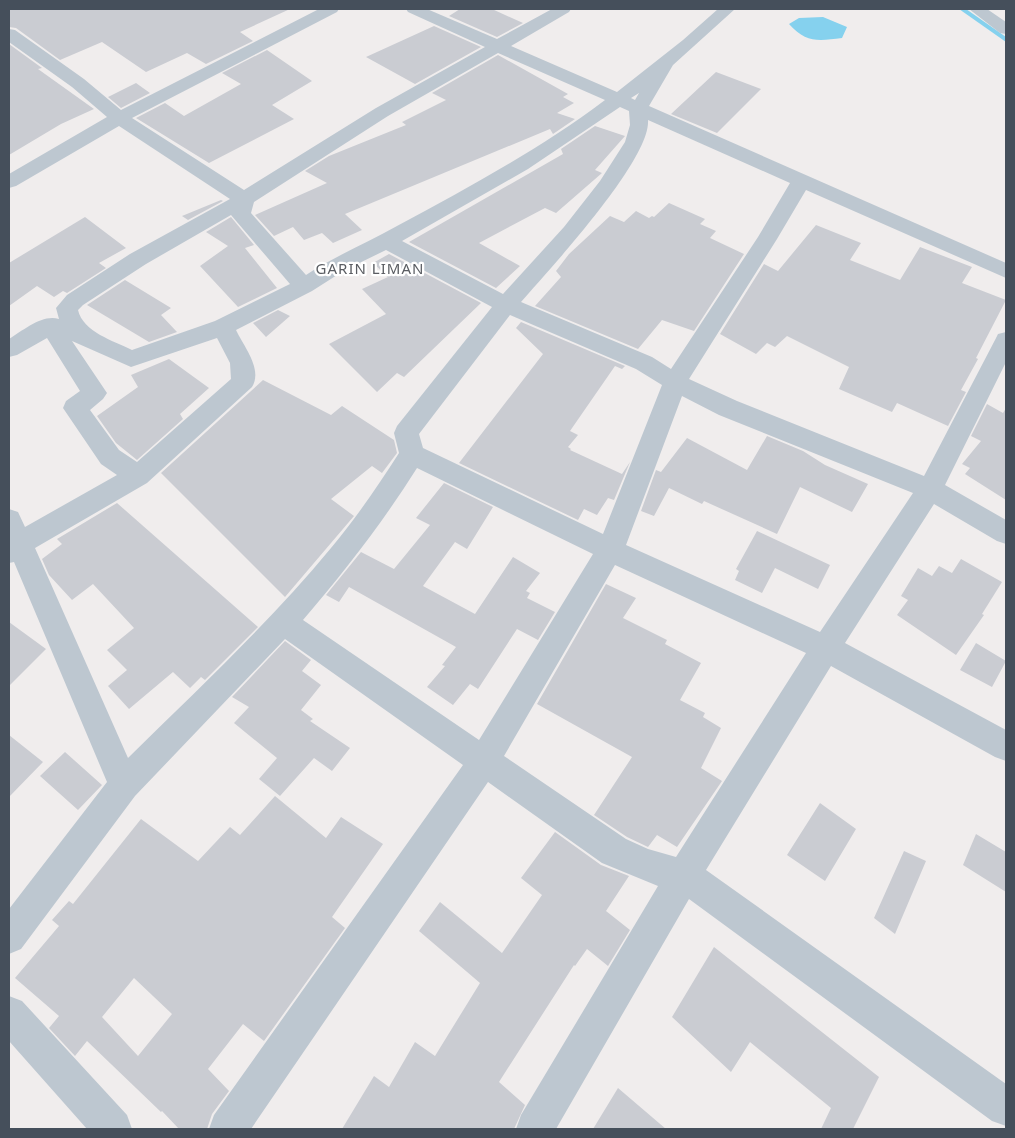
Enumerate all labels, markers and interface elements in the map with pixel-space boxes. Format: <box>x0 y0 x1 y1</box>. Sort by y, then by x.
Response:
district label: GARIN LIMAN <box>316 258 424 278</box>

